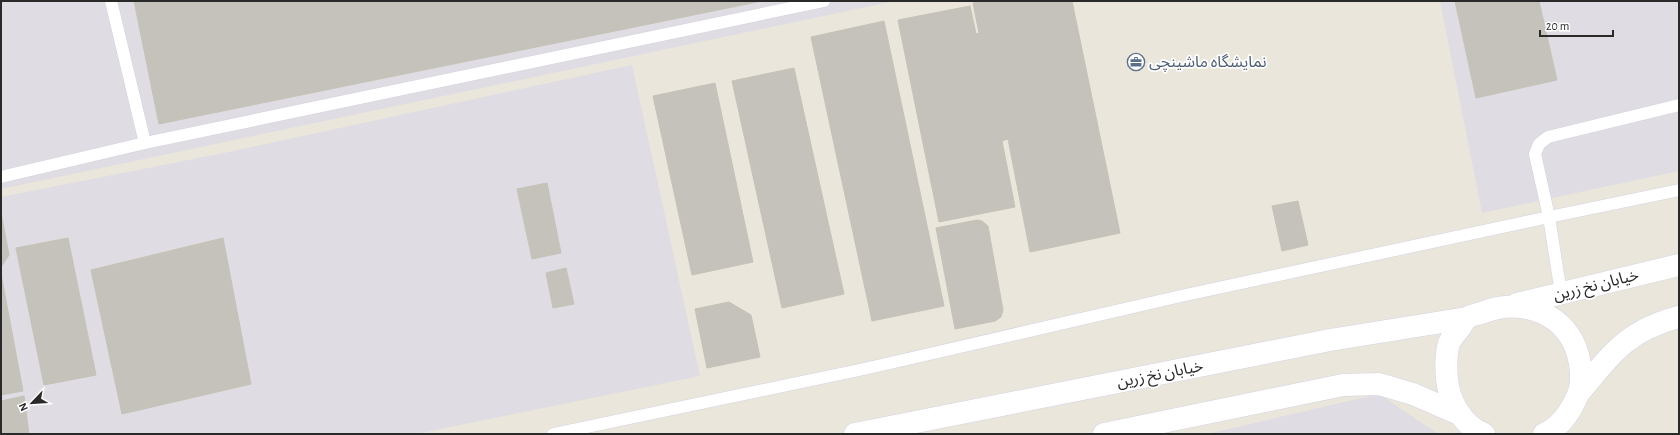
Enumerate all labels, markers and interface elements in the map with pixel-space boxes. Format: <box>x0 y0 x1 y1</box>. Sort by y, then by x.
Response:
scale bar <box>1540 12 1613 38</box>
text: 20 m <box>1546 20 1569 32</box>
office icon: نمایشگاه ماشینچی <box>1126 52 1146 72</box>
place label: نمایشگاه ماشینچی <box>1149 53 1267 72</box>
street label: خیابان نخ زرین <box>1552 267 1641 307</box>
street label: خیابان نخ زرین <box>1115 358 1205 394</box>
north arrow <box>12 383 52 423</box>
text: N <box>17 401 30 413</box>

